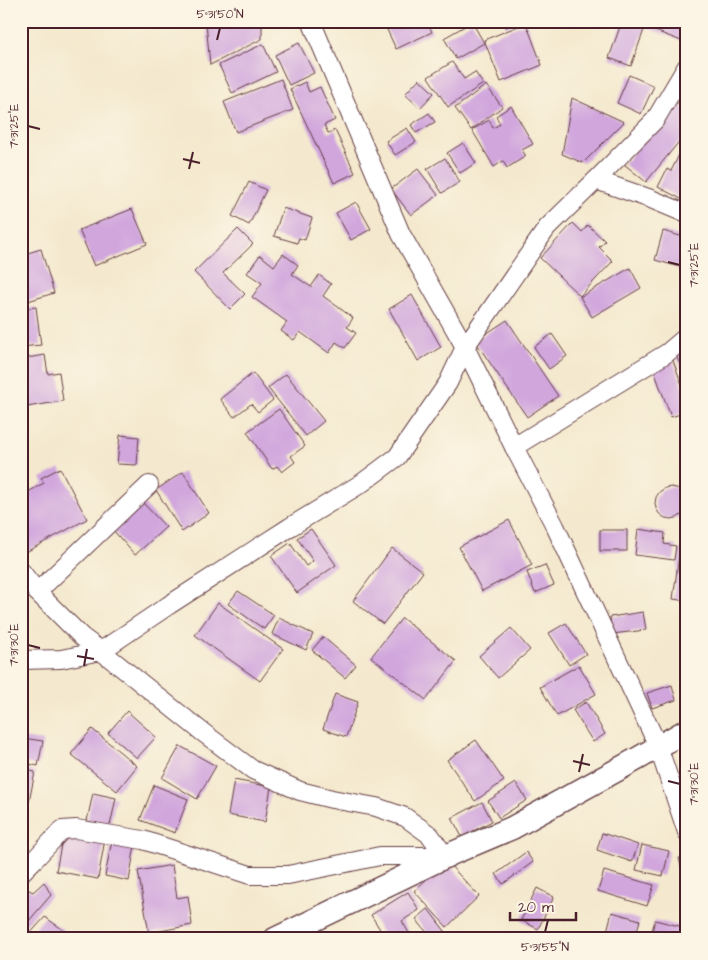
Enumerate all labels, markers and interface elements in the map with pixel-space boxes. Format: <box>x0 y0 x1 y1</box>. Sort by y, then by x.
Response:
text: 5°31'50"N <box>196 6 244 23</box>
text: 7°31'25"E <box>6 104 23 148</box>
text: 7°31'25"E <box>686 243 703 287</box>
text: 7°31'30"E <box>6 623 23 667</box>
text: 7°31'30"E <box>686 762 703 806</box>
scale bar <box>510 890 577 922</box>
text: 20 m <box>518 897 554 918</box>
text: 5°31'55"N <box>521 939 570 956</box>

